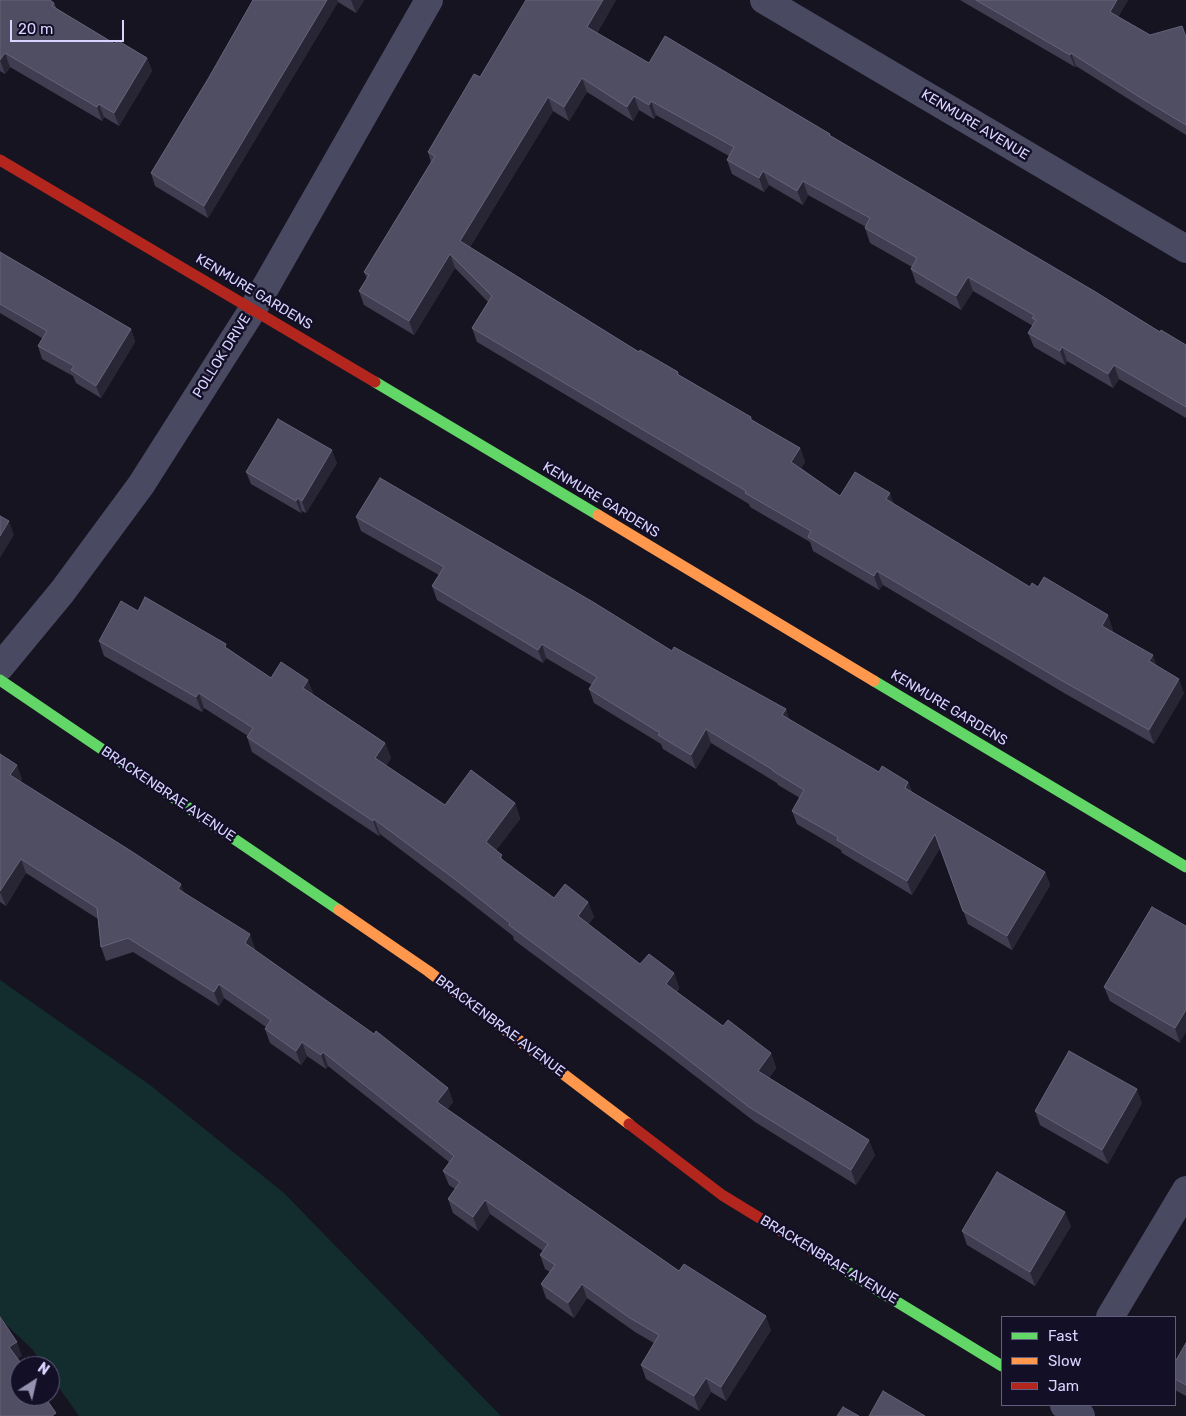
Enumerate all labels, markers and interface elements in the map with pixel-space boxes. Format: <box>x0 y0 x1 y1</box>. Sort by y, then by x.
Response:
scale bar <box>12 10 126 42</box>
text: 20 m <box>18 20 53 38</box>
street label: KENMURE AVENUE <box>918 86 1032 164</box>
street label: KENMURE GARDENS <box>193 251 315 333</box>
street label: POLLOK DRIVE <box>190 311 254 401</box>
street label: KENMURE GARDENS <box>540 459 662 541</box>
street label: KENMURE GARDENS <box>888 667 1010 749</box>
street label: BRACKENBRAE AVENUE <box>98 743 238 845</box>
street label: BRACKENBRAE AVENUE <box>432 972 568 1080</box>
street label: BRACKENBRAE AVENUE <box>757 1212 901 1308</box>
legend <box>1001 1316 1176 1406</box>
text: Fast <box>1048 1327 1078 1345</box>
text: Slow <box>1048 1352 1081 1370</box>
north arrow <box>10 1356 60 1406</box>
text: N <box>34 1359 52 1379</box>
text: Jam <box>1048 1377 1079 1395</box>

